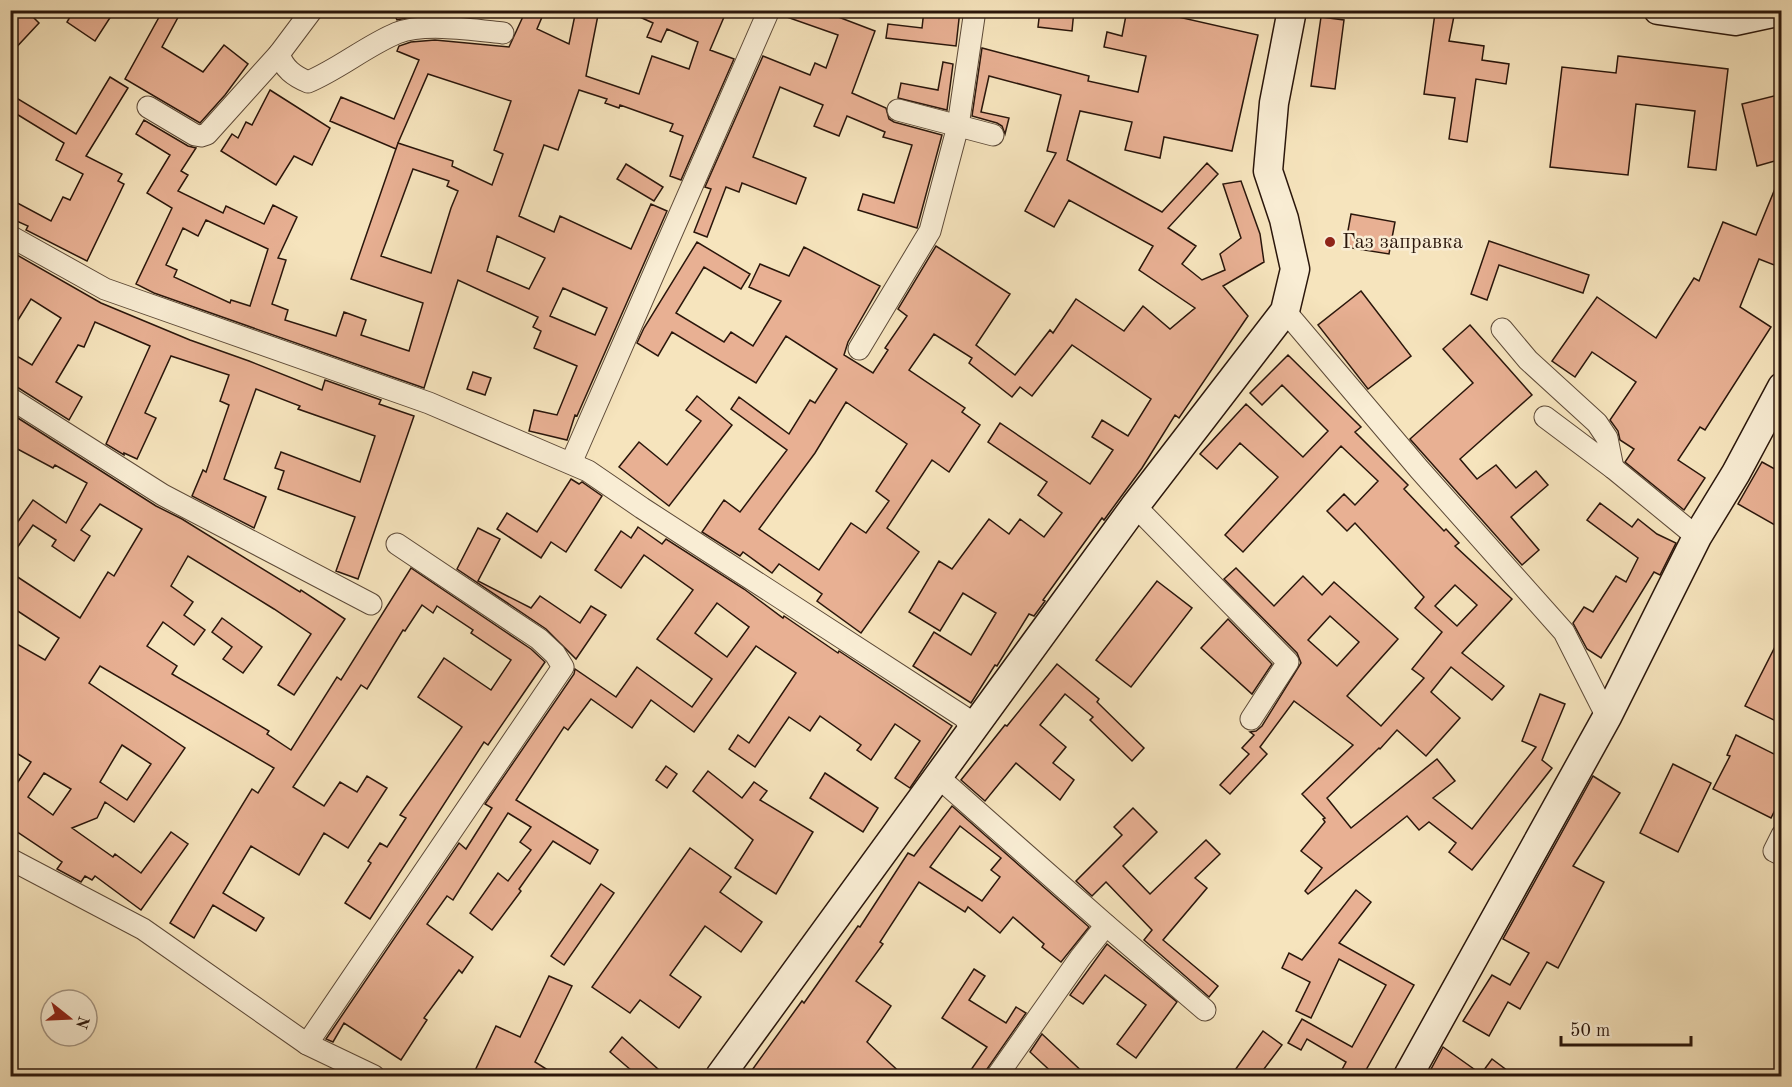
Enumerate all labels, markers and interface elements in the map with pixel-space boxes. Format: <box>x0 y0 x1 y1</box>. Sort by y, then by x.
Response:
place label: Газ заправка <box>1342 232 1463 253</box>
marker: Газ заправка <box>1323 235 1337 249</box>
north arrow <box>39 988 99 1048</box>
scale bar <box>1561 1009 1692 1047</box>
text: N <box>72 1014 91 1031</box>
text: 50 m <box>1570 1022 1610 1040</box>

